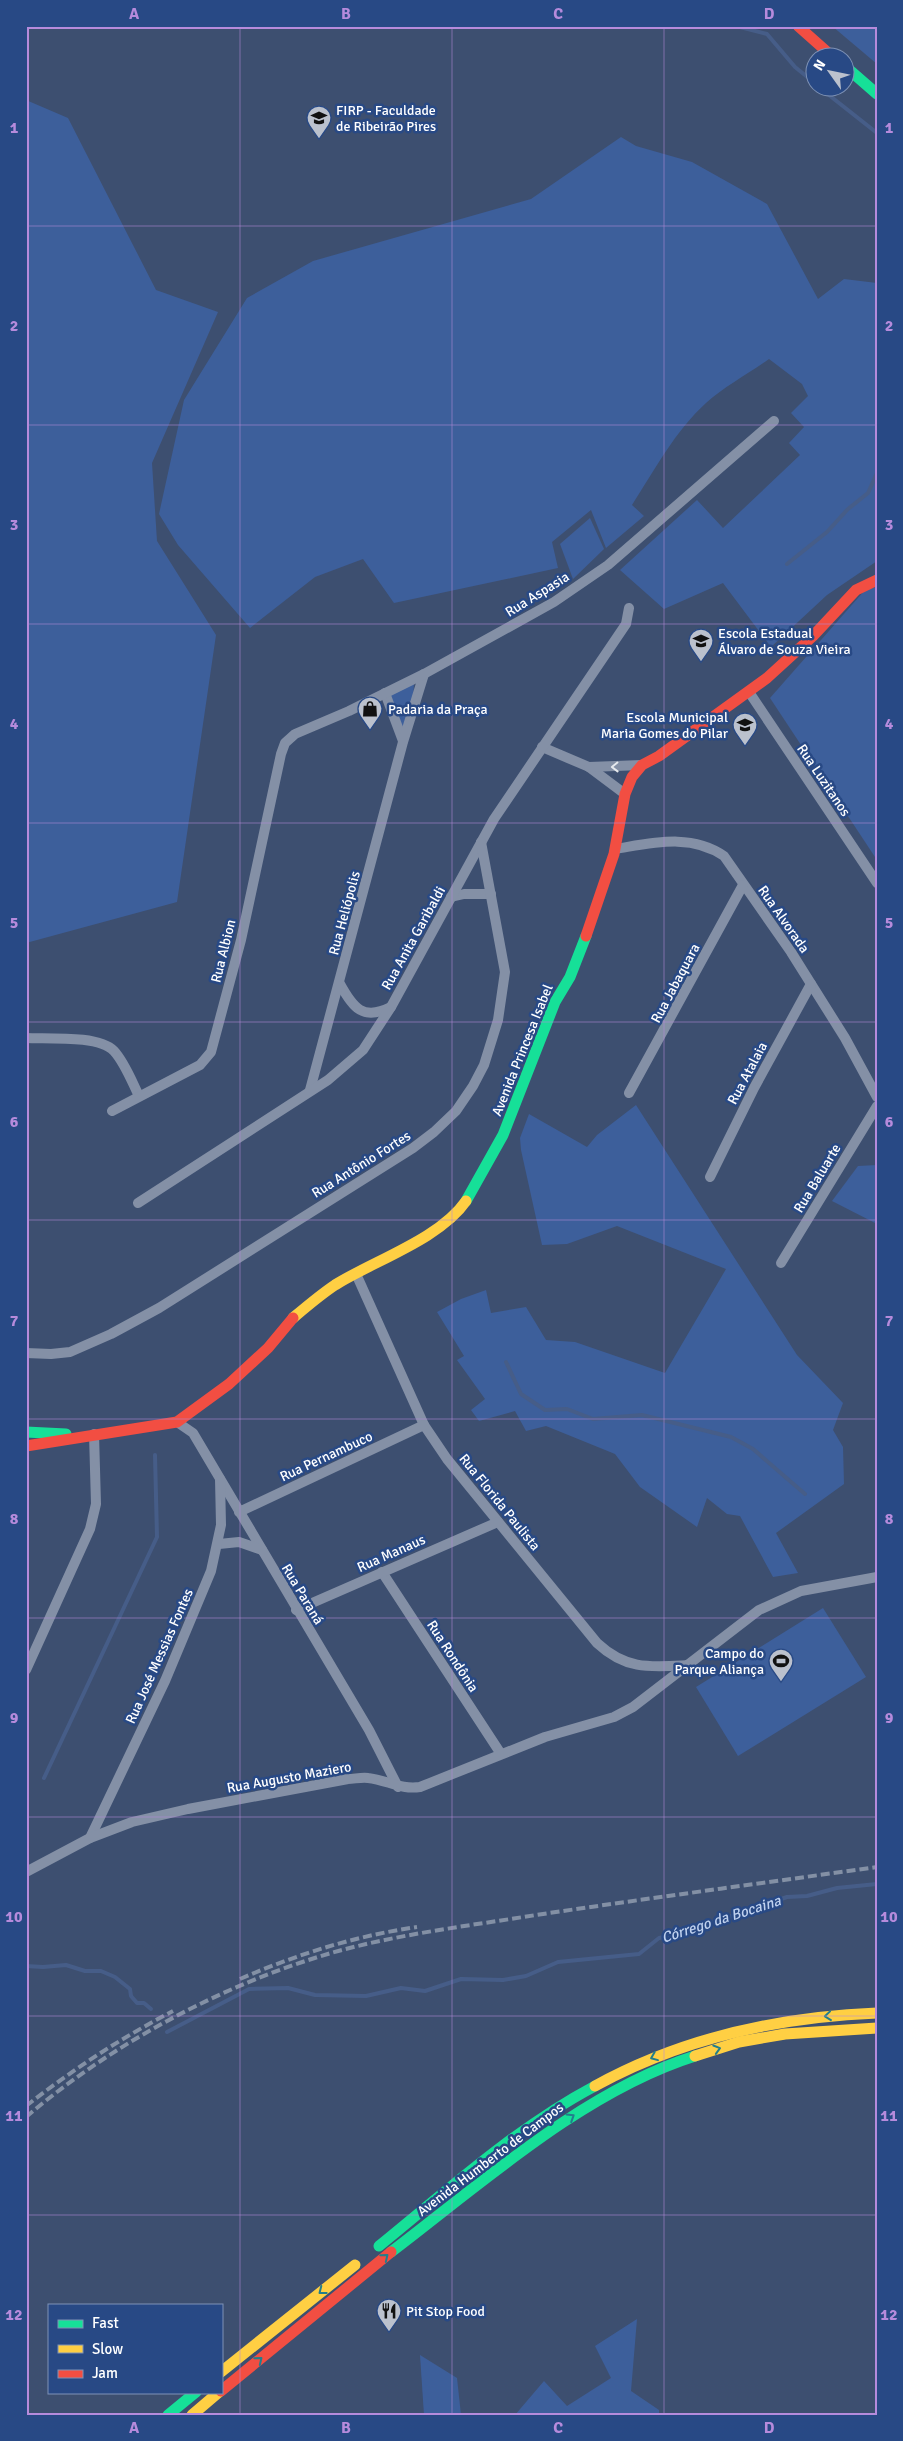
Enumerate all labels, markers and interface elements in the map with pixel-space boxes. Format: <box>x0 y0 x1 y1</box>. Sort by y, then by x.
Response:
text: A <box>129 4 140 24</box>
text: B <box>341 4 351 24</box>
text: C <box>553 4 563 24</box>
text: D <box>764 4 775 24</box>
north arrow <box>806 48 856 98</box>
text: N <box>810 56 829 74</box>
place label: FIRP - Faculdade de Ribeirão Pires <box>336 102 436 135</box>
school or university icon: FIRP - Faculdade de Ribeirão Pires <box>306 105 332 139</box>
text: 1 <box>10 118 19 138</box>
text: 1 <box>885 118 894 138</box>
text: 2 <box>10 316 18 336</box>
text: 2 <box>885 316 893 336</box>
text: 3 <box>10 515 18 535</box>
text: 3 <box>885 515 893 535</box>
street label: Rua Aspasia <box>502 568 572 621</box>
place label: Escola Estadual Álvaro de Souza Vieira <box>718 625 851 658</box>
school or university icon: Escola Estadual Álvaro de Souza Vieira <box>688 628 714 662</box>
shop icon: Padaria da Praça <box>357 696 383 730</box>
place label: Padaria da Praça <box>388 701 488 718</box>
place label: Escola Municipal Maria Gomes do Pilar <box>601 709 729 742</box>
school or university icon: Escola Municipal Maria Gomes do Pilar <box>732 712 758 746</box>
text: 4 <box>10 714 19 734</box>
text: 4 <box>885 714 894 734</box>
street label: Rua Luzitanos <box>793 741 854 820</box>
one-way arrow <box>611 761 619 772</box>
street label: Rua Heliópolis <box>325 869 364 957</box>
street label: Rua Alvorada <box>754 882 813 956</box>
street label: Rua Anita Garibaldi <box>378 883 449 993</box>
text: 5 <box>10 913 18 933</box>
text: 5 <box>885 913 893 933</box>
street label: Rua Albion <box>207 918 240 985</box>
street label: Rua Jabaquara <box>647 941 704 1026</box>
street label: Avenida Princesa Isabel <box>488 982 557 1119</box>
street label: Rua Atalaia <box>724 1039 771 1107</box>
text: 6 <box>10 1112 19 1132</box>
text: 6 <box>885 1112 894 1132</box>
street label: Rua Antônio Fortes <box>309 1127 414 1202</box>
street label: Rua Baluarte <box>790 1141 845 1216</box>
text: 7 <box>10 1311 19 1331</box>
text: 7 <box>885 1311 894 1331</box>
street label: Rua Pernambuco <box>277 1428 375 1485</box>
street label: Rua Florida Paulista <box>455 1450 544 1554</box>
text: 8 <box>10 1509 19 1529</box>
text: 8 <box>885 1509 894 1529</box>
street label: Rua Manaus <box>354 1531 428 1576</box>
street label: Rua Paraná <box>278 1561 327 1628</box>
street label: Rua José Messias Fontes <box>122 1586 197 1726</box>
street label: Rua Rondônia <box>423 1617 482 1695</box>
place label: Campo do Parque Aliança <box>674 1645 764 1678</box>
sports icon: Campo do Parque Aliança <box>768 1648 794 1682</box>
text: 9 <box>10 1708 19 1728</box>
text: 9 <box>885 1708 894 1728</box>
street label: Rua Augusto Maziero <box>226 1758 353 1797</box>
water label: Córrego da Bocaina <box>659 1891 783 1947</box>
text: 10 <box>5 1907 23 1927</box>
text: 10 <box>880 1907 898 1927</box>
one-way arrow <box>824 2010 832 2021</box>
one-way arrow <box>713 2044 721 2054</box>
one-way arrow <box>650 2051 659 2061</box>
street label: Avenida Humberto de Campos <box>414 2099 567 2220</box>
text: 11 <box>5 2106 23 2126</box>
text: 11 <box>880 2106 898 2126</box>
one-way arrow <box>565 2114 574 2123</box>
one-way arrow <box>379 2254 389 2263</box>
one-way arrow <box>318 2285 328 2294</box>
restaurant icon: Pit Stop Food <box>376 2298 402 2332</box>
place label: Pit Stop Food <box>406 2303 485 2320</box>
legend <box>48 2304 222 2394</box>
text: 12 <box>5 2305 23 2325</box>
text: 12 <box>880 2305 898 2325</box>
text: Fast <box>92 2314 119 2332</box>
text: Slow <box>92 2340 123 2358</box>
one-way arrow <box>253 2357 262 2365</box>
text: Jam <box>92 2364 118 2382</box>
text: A <box>129 2418 140 2438</box>
text: B <box>341 2418 351 2438</box>
text: C <box>553 2418 563 2438</box>
text: D <box>764 2418 775 2438</box>

